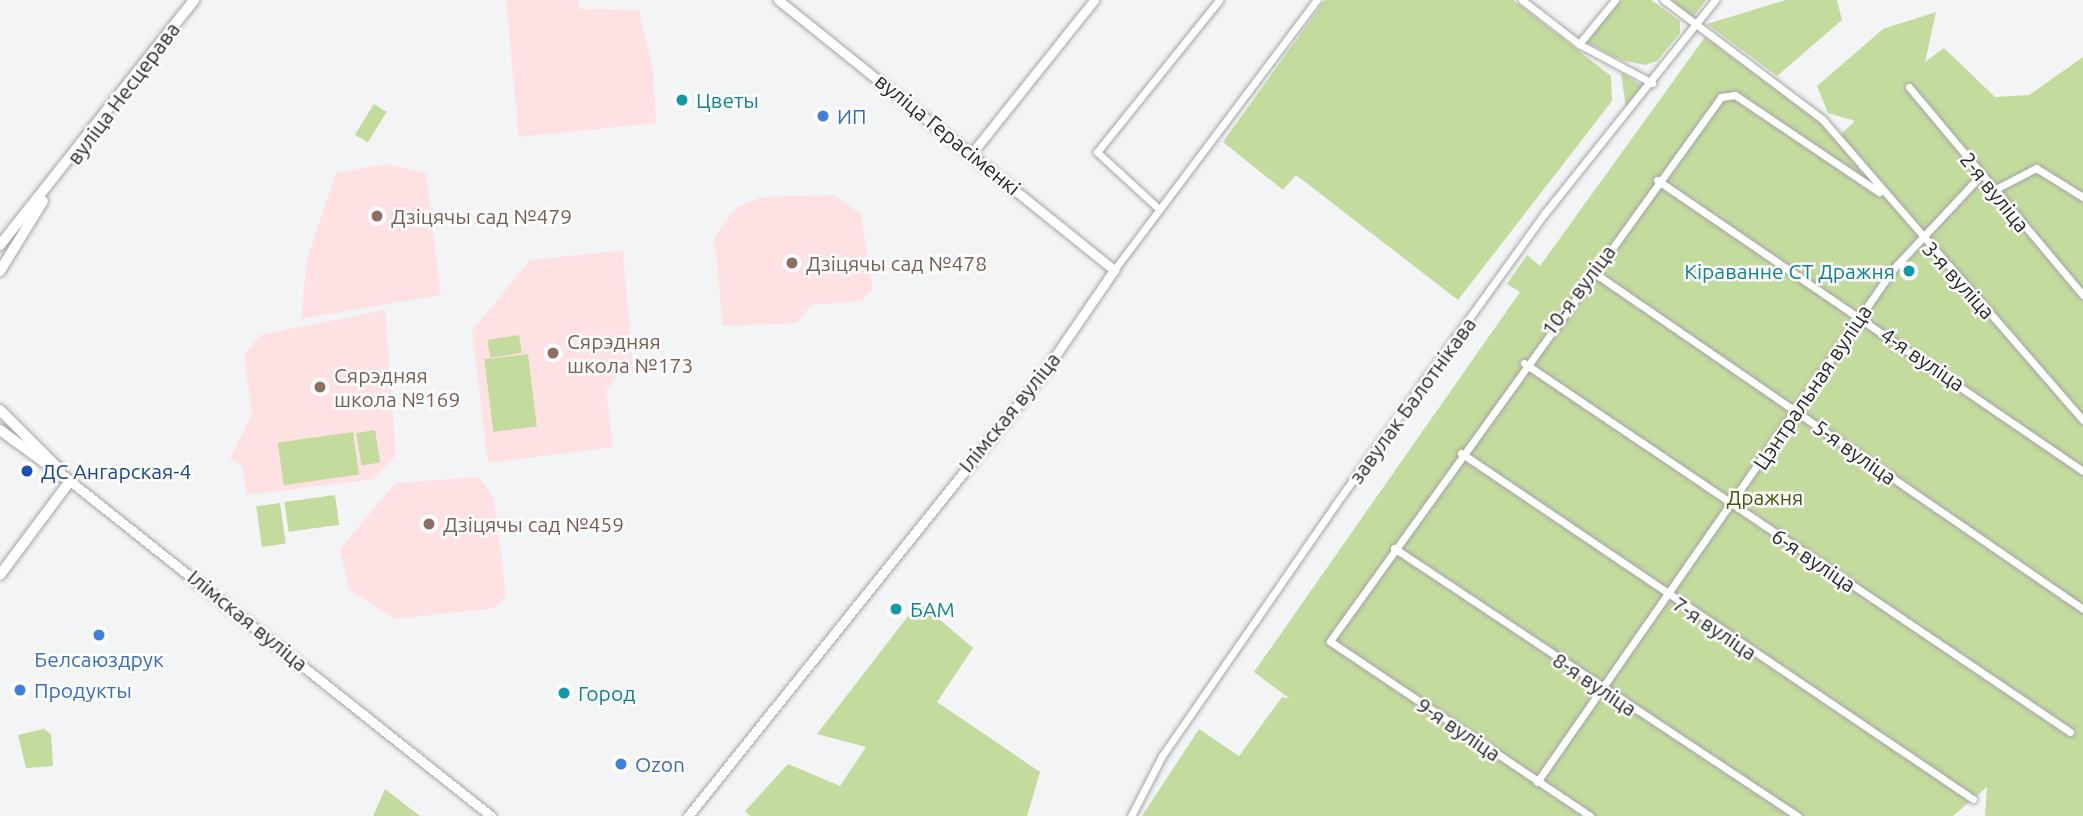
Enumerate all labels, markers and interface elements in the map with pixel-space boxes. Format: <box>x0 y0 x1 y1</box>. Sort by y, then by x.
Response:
street label: вуліца Несцерава <box>61 17 185 169</box>
street label: вуліца Герасіменкі <box>870 68 1026 200</box>
place label: Цветы <box>696 87 759 113</box>
marker: Цветы <box>674 92 690 108</box>
place label: ИП <box>837 103 866 129</box>
marker: ИП <box>815 108 831 124</box>
street label: 2-я вуліца <box>1955 147 2035 237</box>
place label: Дзіцячы сад №479 <box>391 203 572 229</box>
marker: Дзіцячы сад №479 <box>369 208 385 224</box>
street label: 3-я вуліца <box>1918 236 2000 324</box>
street label: 10-я вуліца <box>1536 239 1620 341</box>
place label: Дзіцячы сад №478 <box>806 250 987 276</box>
marker: Дзіцячы сад №478 <box>784 255 800 271</box>
place label: Кіраванне СТ Дражня <box>1684 258 1895 284</box>
marker: Кіраванне СТ Дражня <box>1901 263 1917 279</box>
street label: Цэнтральная вуліца <box>1747 300 1877 474</box>
street label: завулак Балотнікава <box>1343 312 1481 488</box>
street label: 4-я вуліца <box>1876 322 1970 396</box>
place label: Сярэдняя школа №173 <box>567 328 693 378</box>
marker: Сярэдняя школа №173 <box>545 345 561 361</box>
street label: Ілімская вуліца <box>953 347 1065 477</box>
place label: Сярэдняя школа №169 <box>334 362 460 412</box>
marker: Сярэдняя школа №169 <box>312 379 328 395</box>
street label: 5-я вуліца <box>1809 414 1901 490</box>
place label: ДС Ангарская-4 <box>41 458 191 484</box>
marker: ДС Ангарская-4 <box>19 463 35 479</box>
park label: Дражня <box>1727 484 1803 510</box>
place label: Дзіцячы сад №459 <box>443 511 624 537</box>
marker: Дзіцячы сад №459 <box>421 516 437 532</box>
street label: 6-я вуліца <box>1767 523 1861 597</box>
street label: Ілімская вуліца <box>183 564 313 676</box>
street label: 7-я вуліца <box>1668 591 1762 665</box>
place label: БАМ <box>910 596 955 622</box>
marker: БАМ <box>888 601 904 617</box>
marker: Белсаюздрук <box>91 627 107 643</box>
place label: Белсаюздрук <box>34 646 164 672</box>
street label: 8-я вуліца <box>1548 647 1642 721</box>
place label: Продукты <box>34 677 132 703</box>
place label: Город <box>578 680 635 706</box>
marker: Продукты <box>12 682 28 698</box>
marker: Город <box>556 685 572 701</box>
street label: 9-я вуліца <box>1412 692 1506 766</box>
place label: Ozon <box>635 751 685 777</box>
marker: Ozon <box>613 756 629 772</box>

